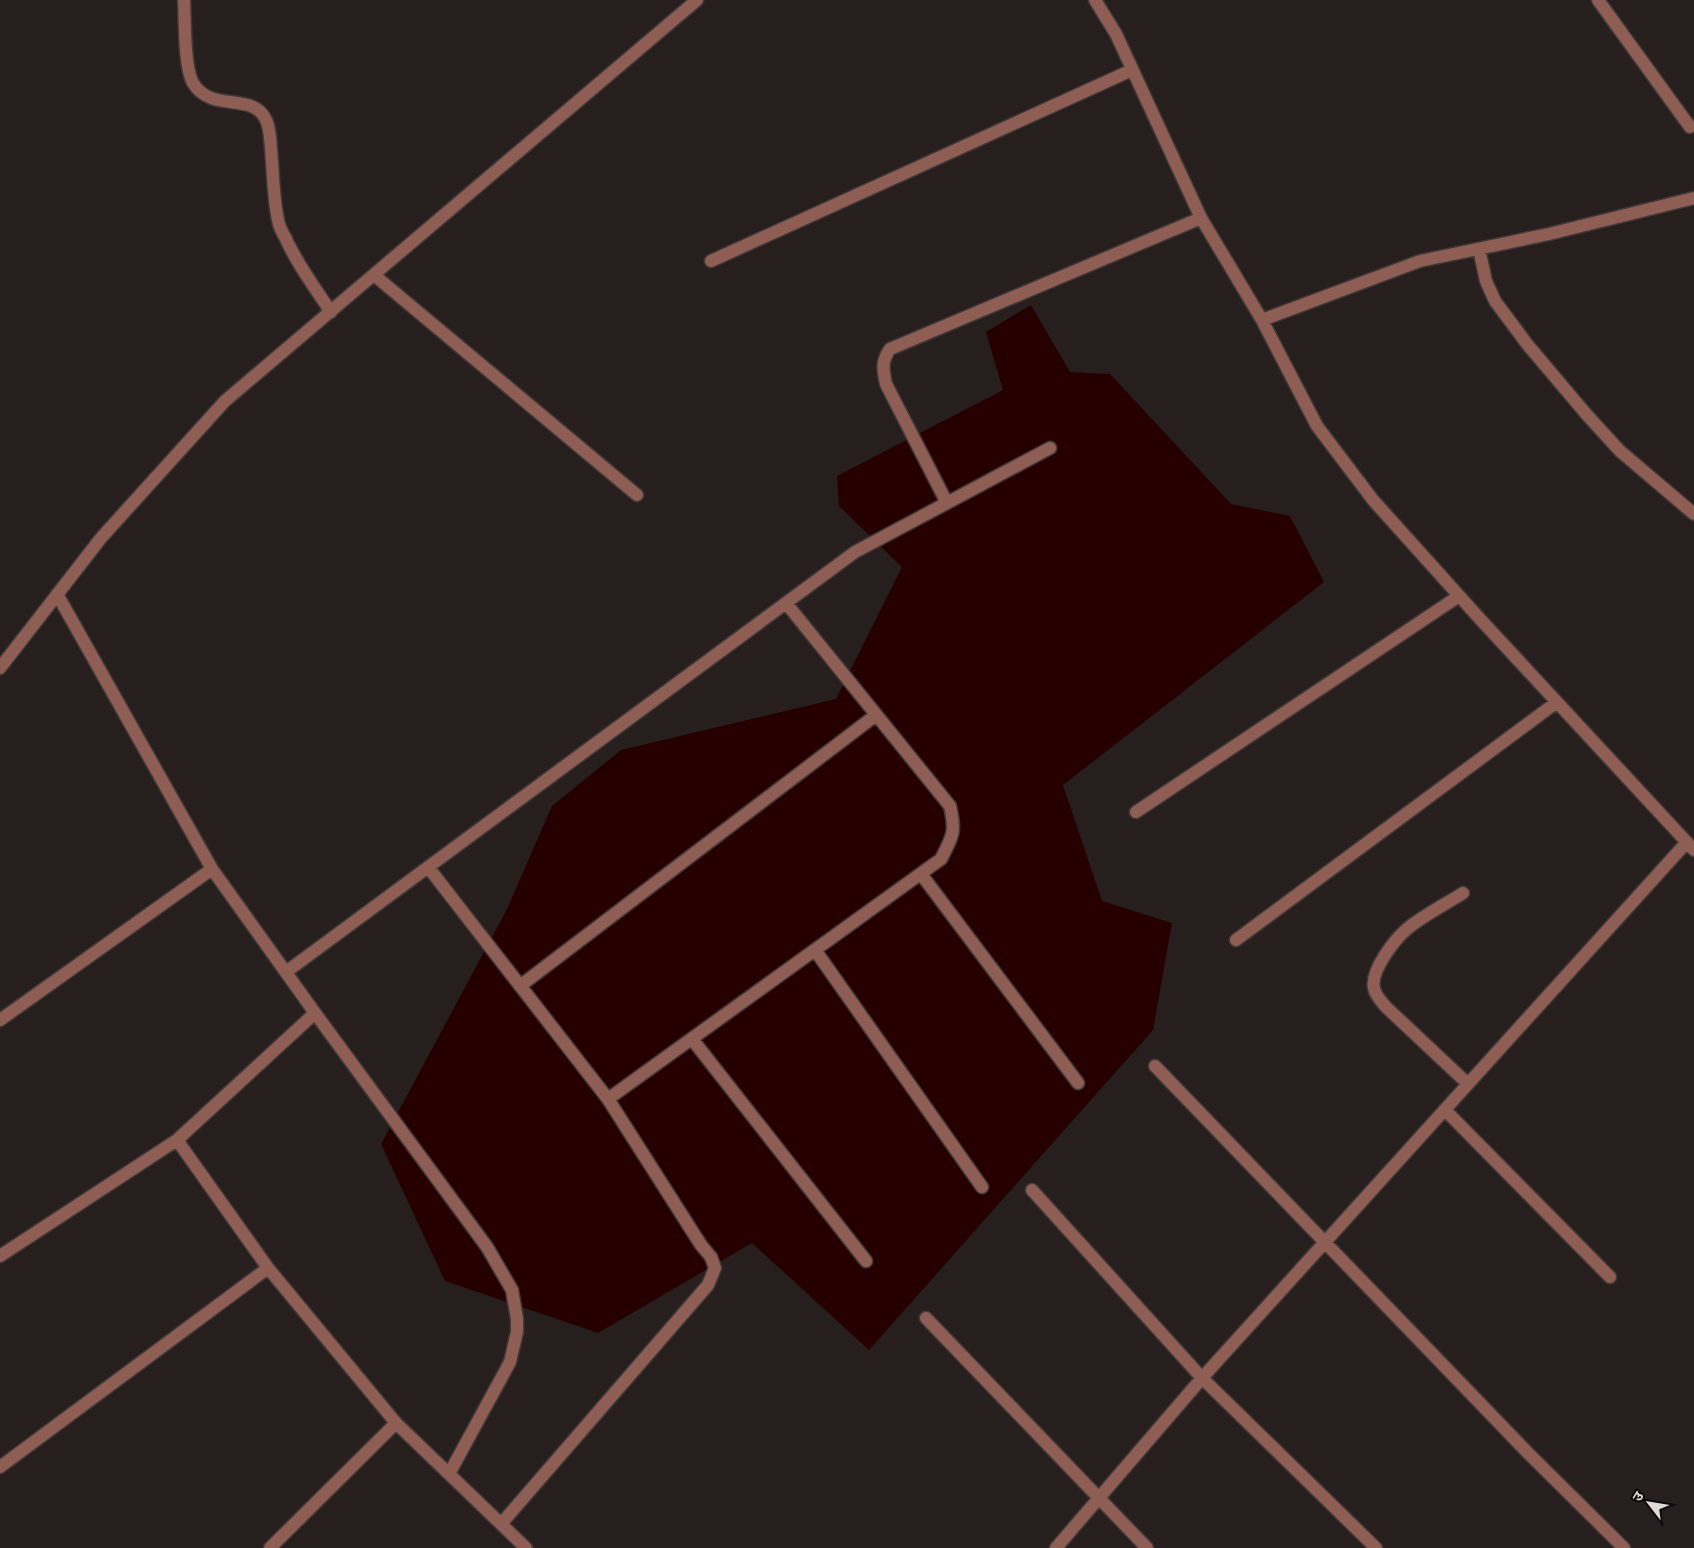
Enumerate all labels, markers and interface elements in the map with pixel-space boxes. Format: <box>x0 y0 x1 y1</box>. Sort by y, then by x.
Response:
north arrow <box>1624 1478 1674 1528</box>
text: उ <box>1628 1487 1647 1504</box>

